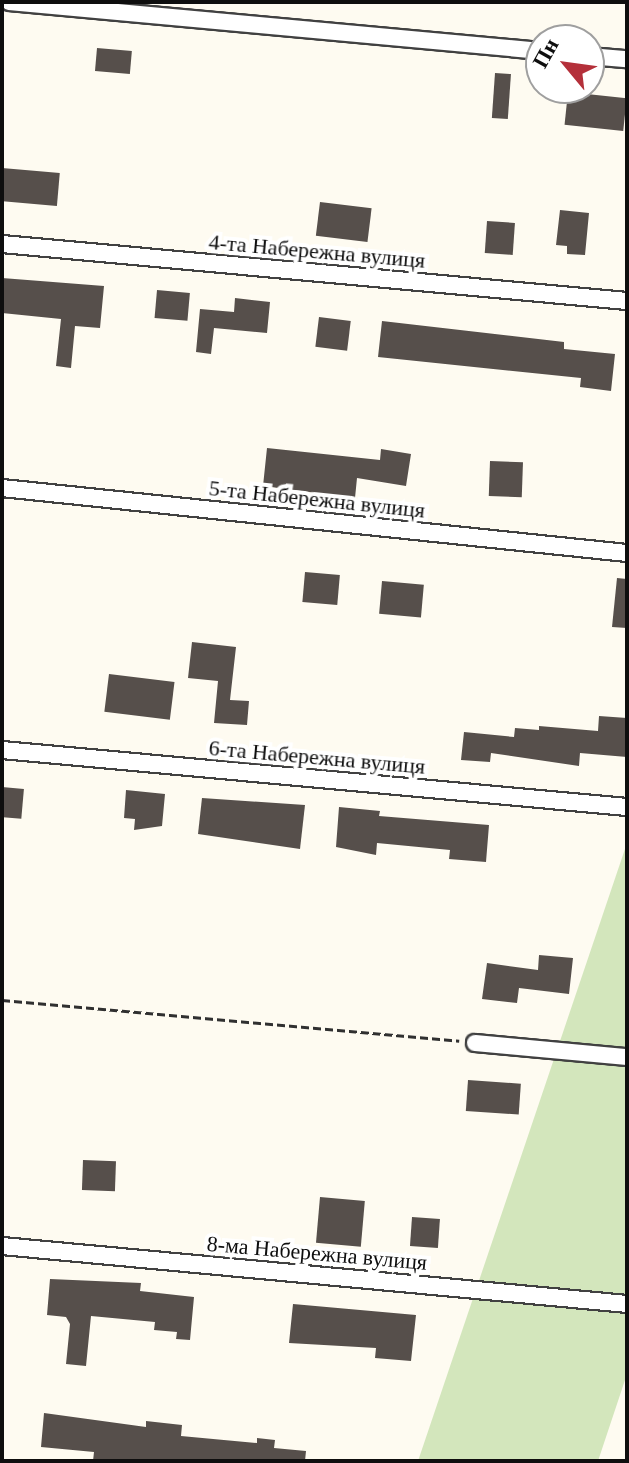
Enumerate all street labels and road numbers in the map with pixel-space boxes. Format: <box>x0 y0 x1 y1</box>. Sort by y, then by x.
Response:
street label: 4-та Набережна вулиця <box>208 228 426 274</box>
street label: 5-та Набережна вулиця <box>208 475 426 523</box>
street label: 6-та Набережна вулиця <box>208 734 426 780</box>
street label: 8-ма Набережна вулиця <box>206 1230 428 1276</box>

